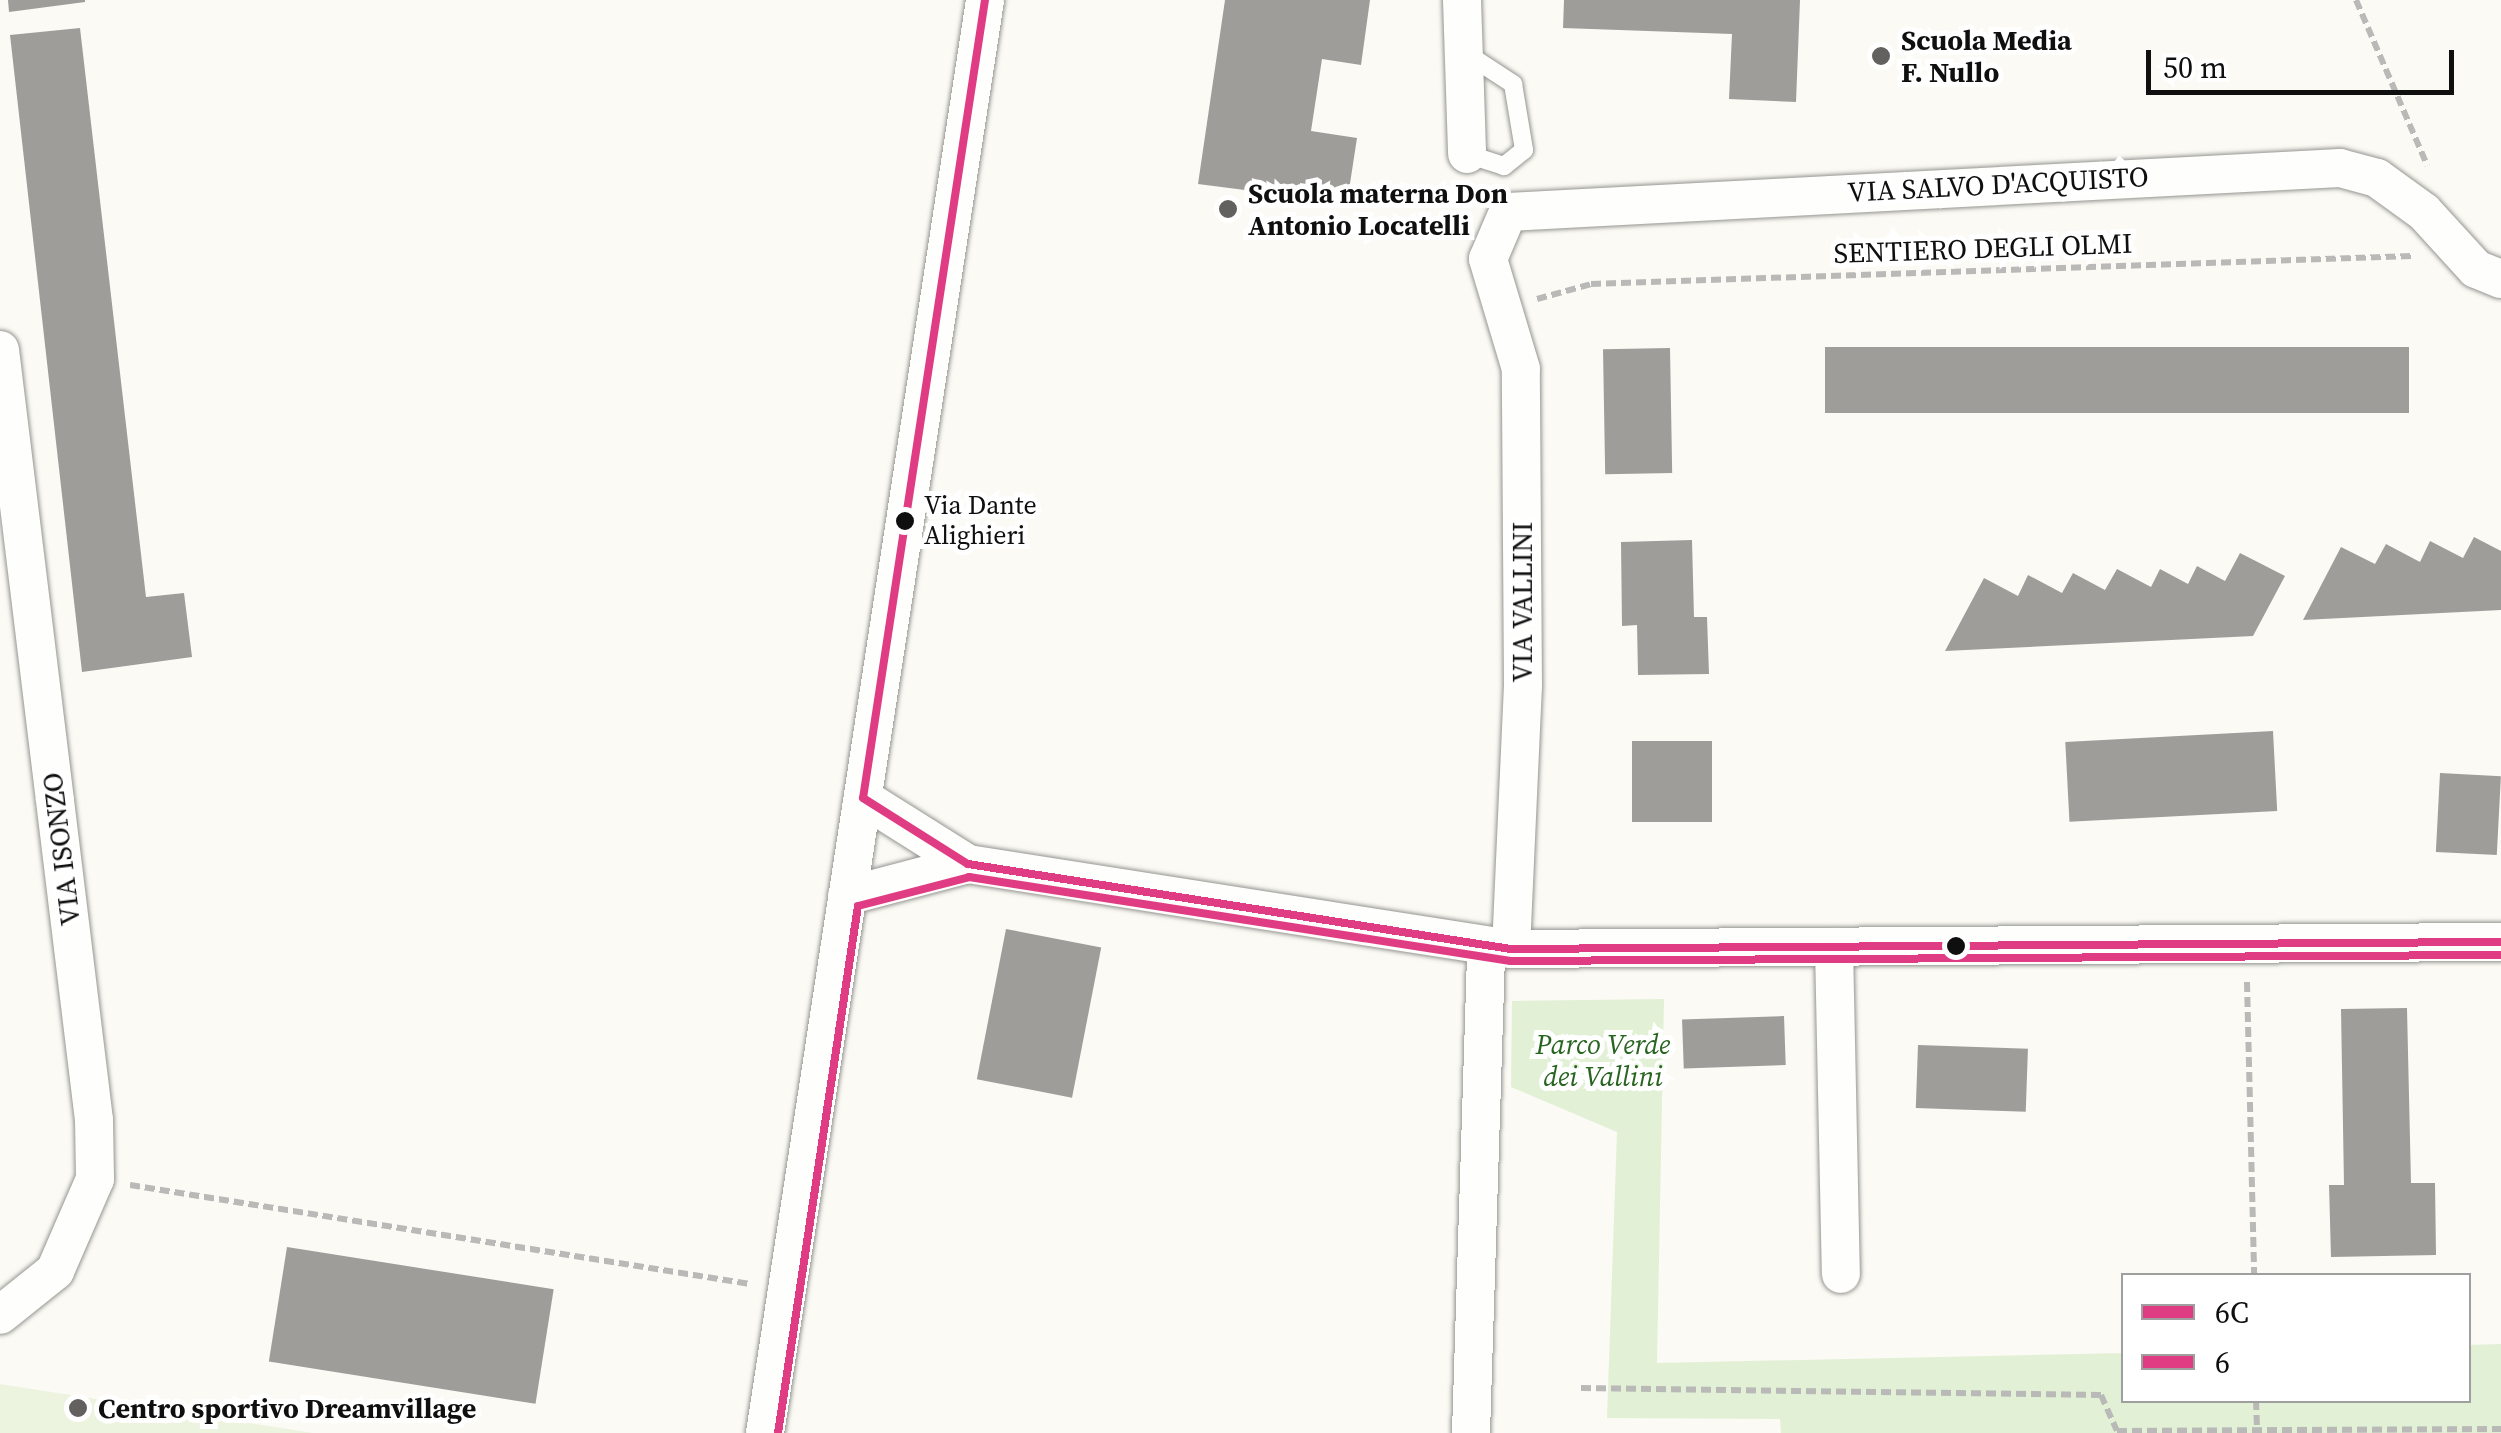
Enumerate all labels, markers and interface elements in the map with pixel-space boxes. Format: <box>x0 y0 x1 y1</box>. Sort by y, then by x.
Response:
place label: Scuola Media F. Nullo <box>1901 23 2072 89</box>
scale bar <box>2151 30 2458 92</box>
marker: Scuola Media F. Nullo <box>1870 45 1892 67</box>
text: 50 m <box>2163 47 2227 88</box>
street label: VIA SALVO D'ACQUISTO <box>1847 159 2149 209</box>
place label: Scuola materna Don Antonio Locatelli <box>1248 176 1508 242</box>
marker: Scuola materna Don Antonio Locatelli <box>1217 198 1239 220</box>
street label: SENTIERO DEGLI OLMI <box>1833 226 2133 270</box>
place label: Via Dante Alighieri <box>924 490 1037 552</box>
marker: Via Dante Alighieri <box>895 511 915 531</box>
street label: VIA VALLINI <box>1505 521 1539 683</box>
street label: VIA ISONZO <box>35 771 87 927</box>
unlabelled marker <box>1946 936 1966 956</box>
park label: Parco Verde dei Vallini <box>1536 1027 1670 1093</box>
legend <box>2121 1273 2471 1403</box>
text: 6C <box>2215 1292 2249 1333</box>
text: 6 <box>2215 1342 2230 1383</box>
place label: Centro sportivo Dreamvillage <box>98 1391 476 1425</box>
marker: Centro sportivo Dreamvillage <box>67 1397 89 1419</box>

